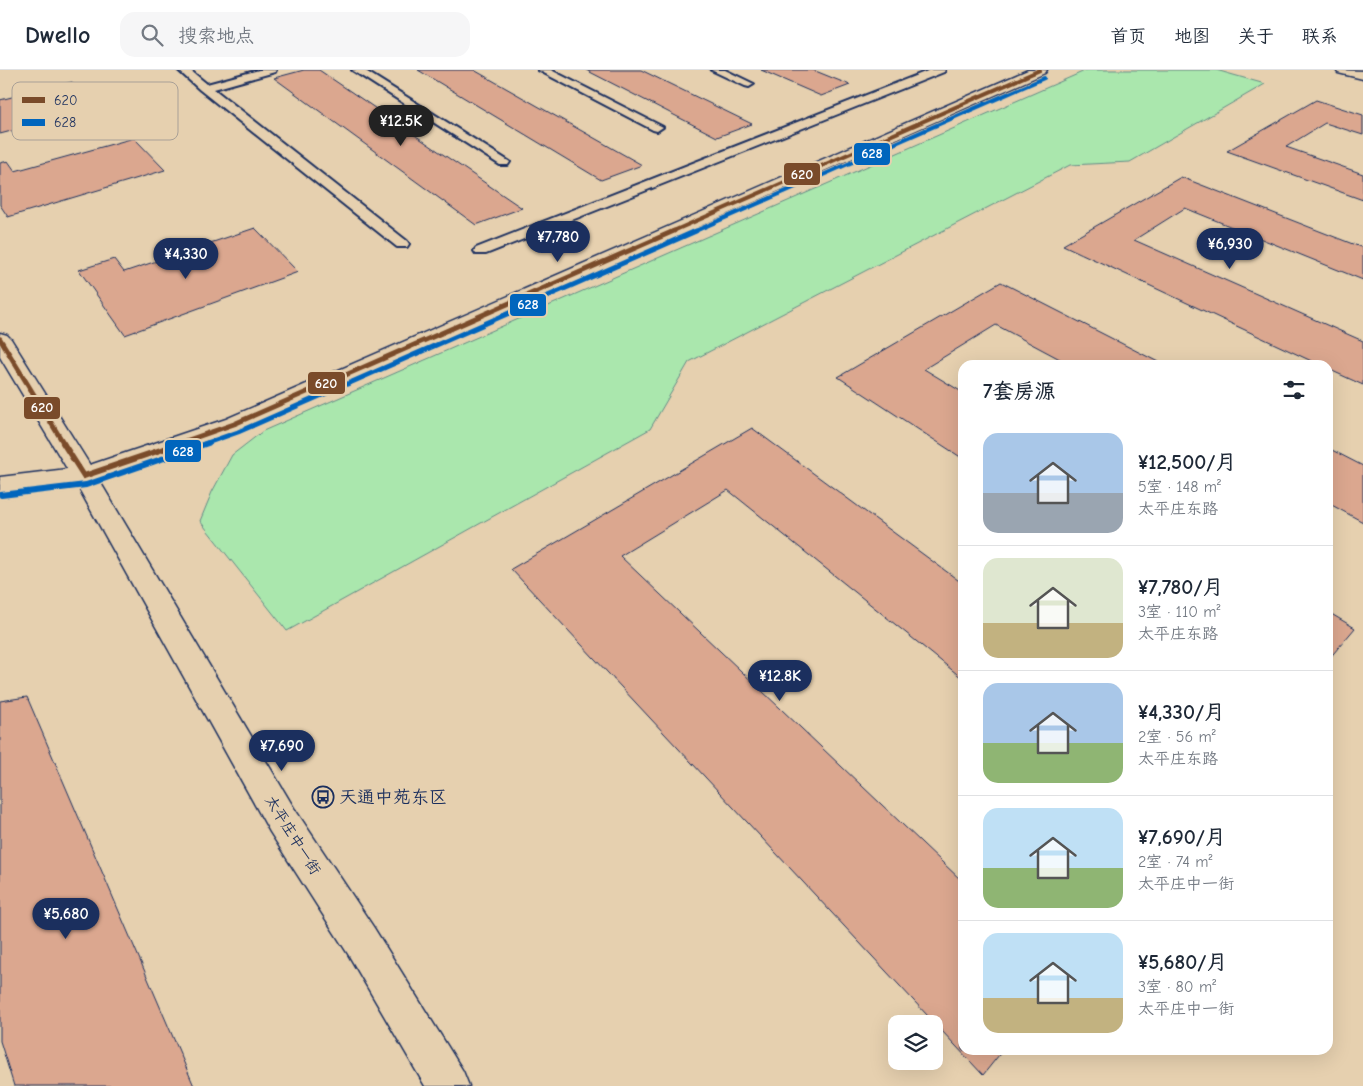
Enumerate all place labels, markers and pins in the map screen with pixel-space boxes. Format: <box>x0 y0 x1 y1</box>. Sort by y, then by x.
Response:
pin: ¥12.5K <box>360 104 442 147</box>
pin: ¥7,780 <box>517 220 599 263</box>
pin: ¥6,930 <box>1189 228 1271 270</box>
pin: ¥4,330 <box>145 238 227 280</box>
pin: ¥12.8K <box>739 660 821 702</box>
pin: ¥7,690 <box>241 730 323 772</box>
bus stop icon: 天通中苑东区 <box>311 785 335 809</box>
place label: 天通中苑东区 <box>339 787 447 808</box>
pin: ¥5,680 <box>25 898 107 940</box>

